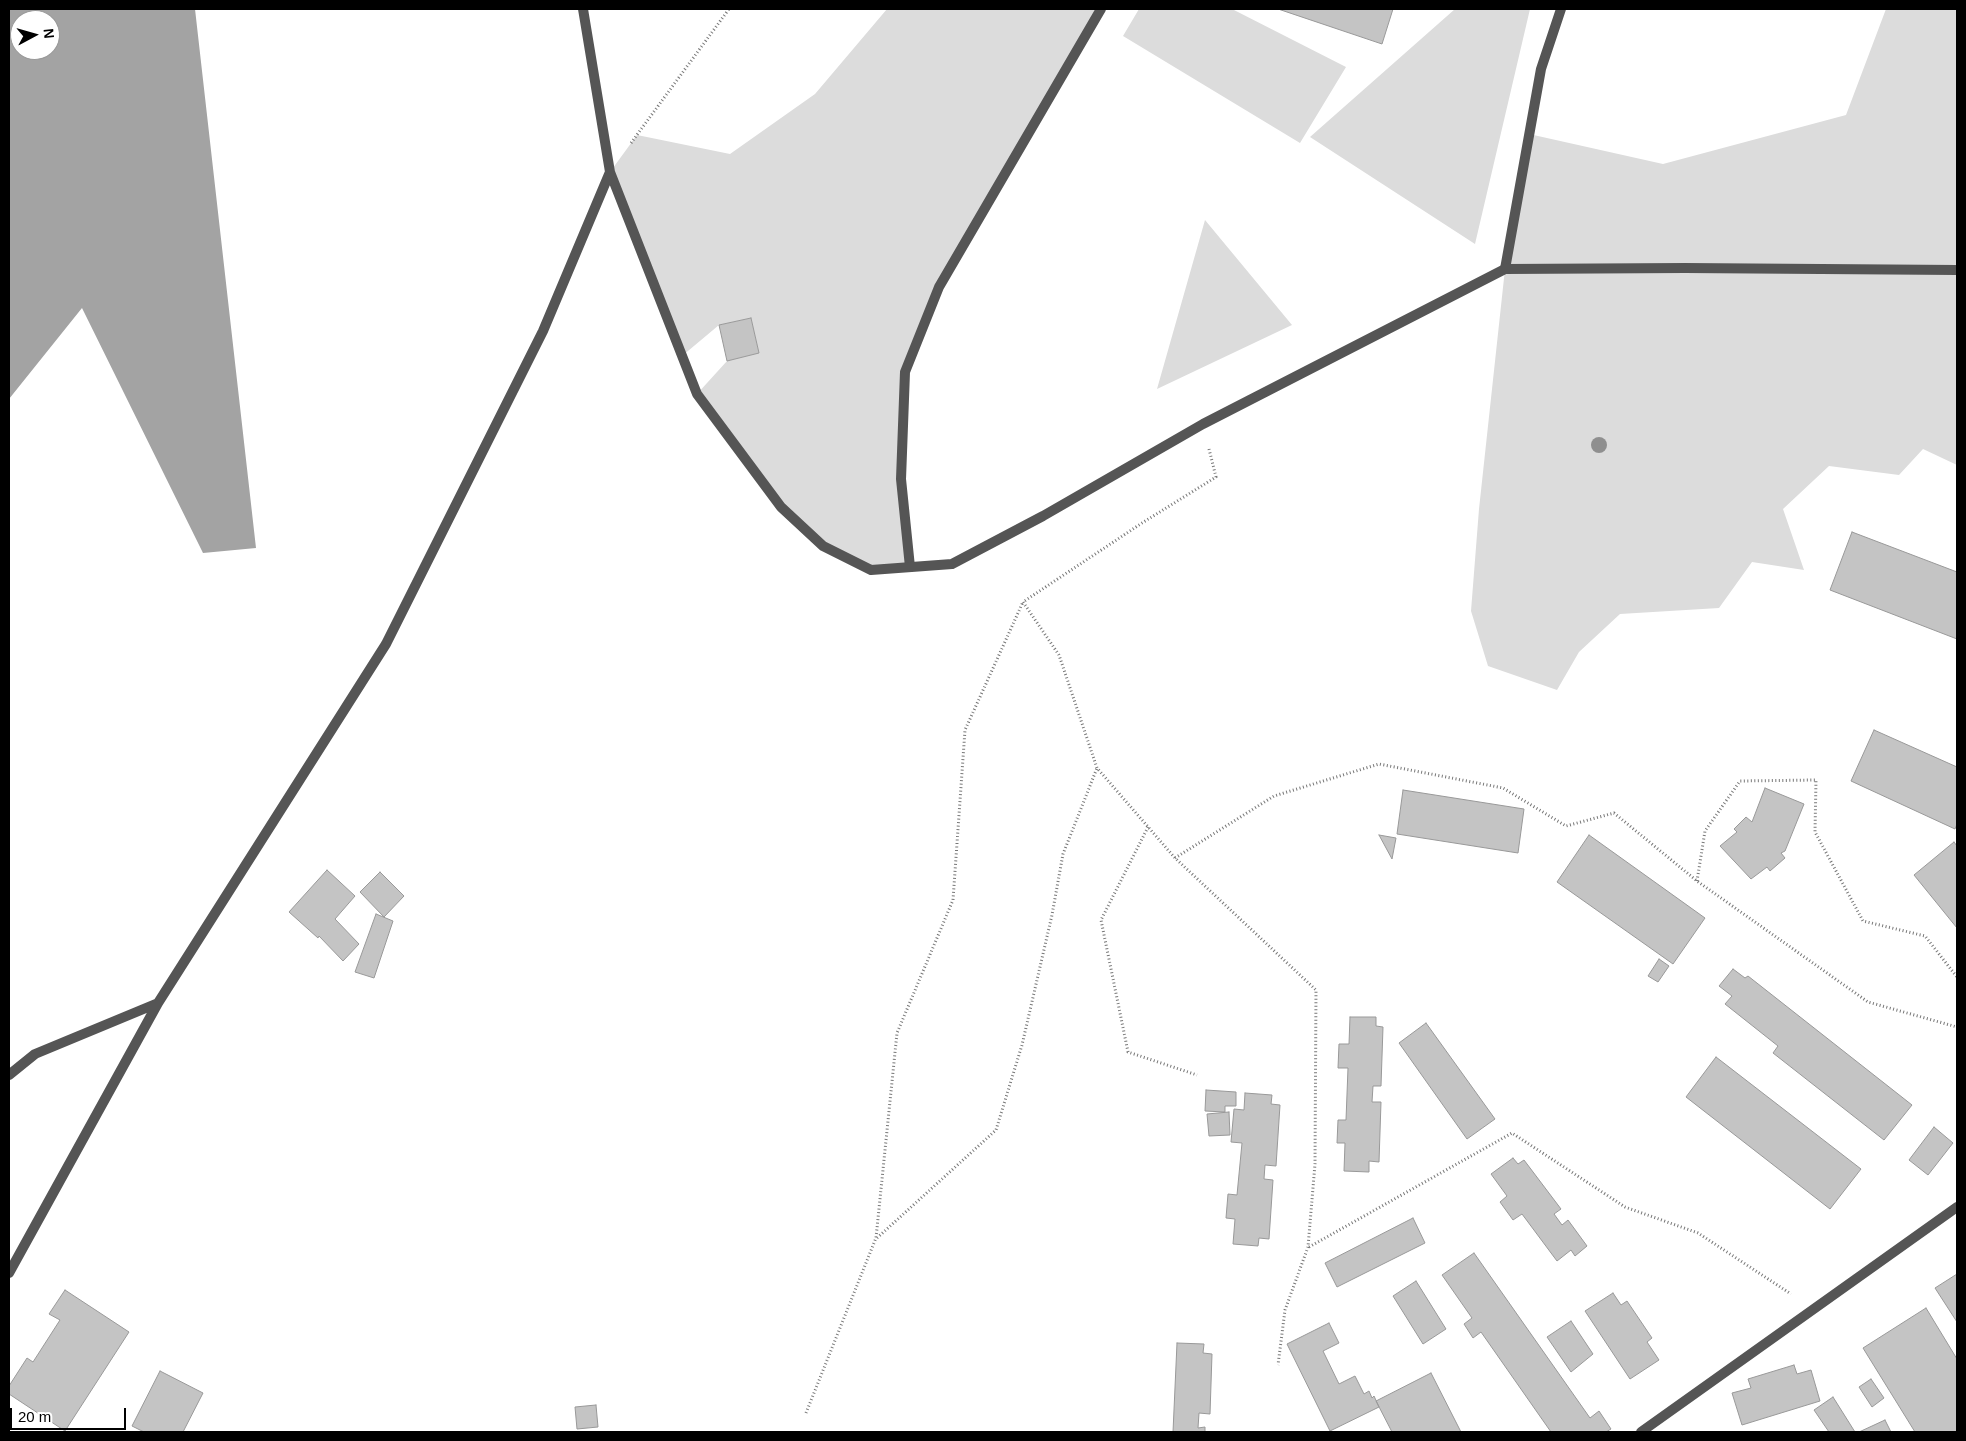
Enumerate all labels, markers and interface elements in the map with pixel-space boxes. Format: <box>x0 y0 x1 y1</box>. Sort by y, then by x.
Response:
north arrow <box>10 10 60 60</box>
text: N <box>40 28 57 39</box>
scale bar <box>12 1398 129 1430</box>
text: 20 m <box>18 1408 51 1425</box>

